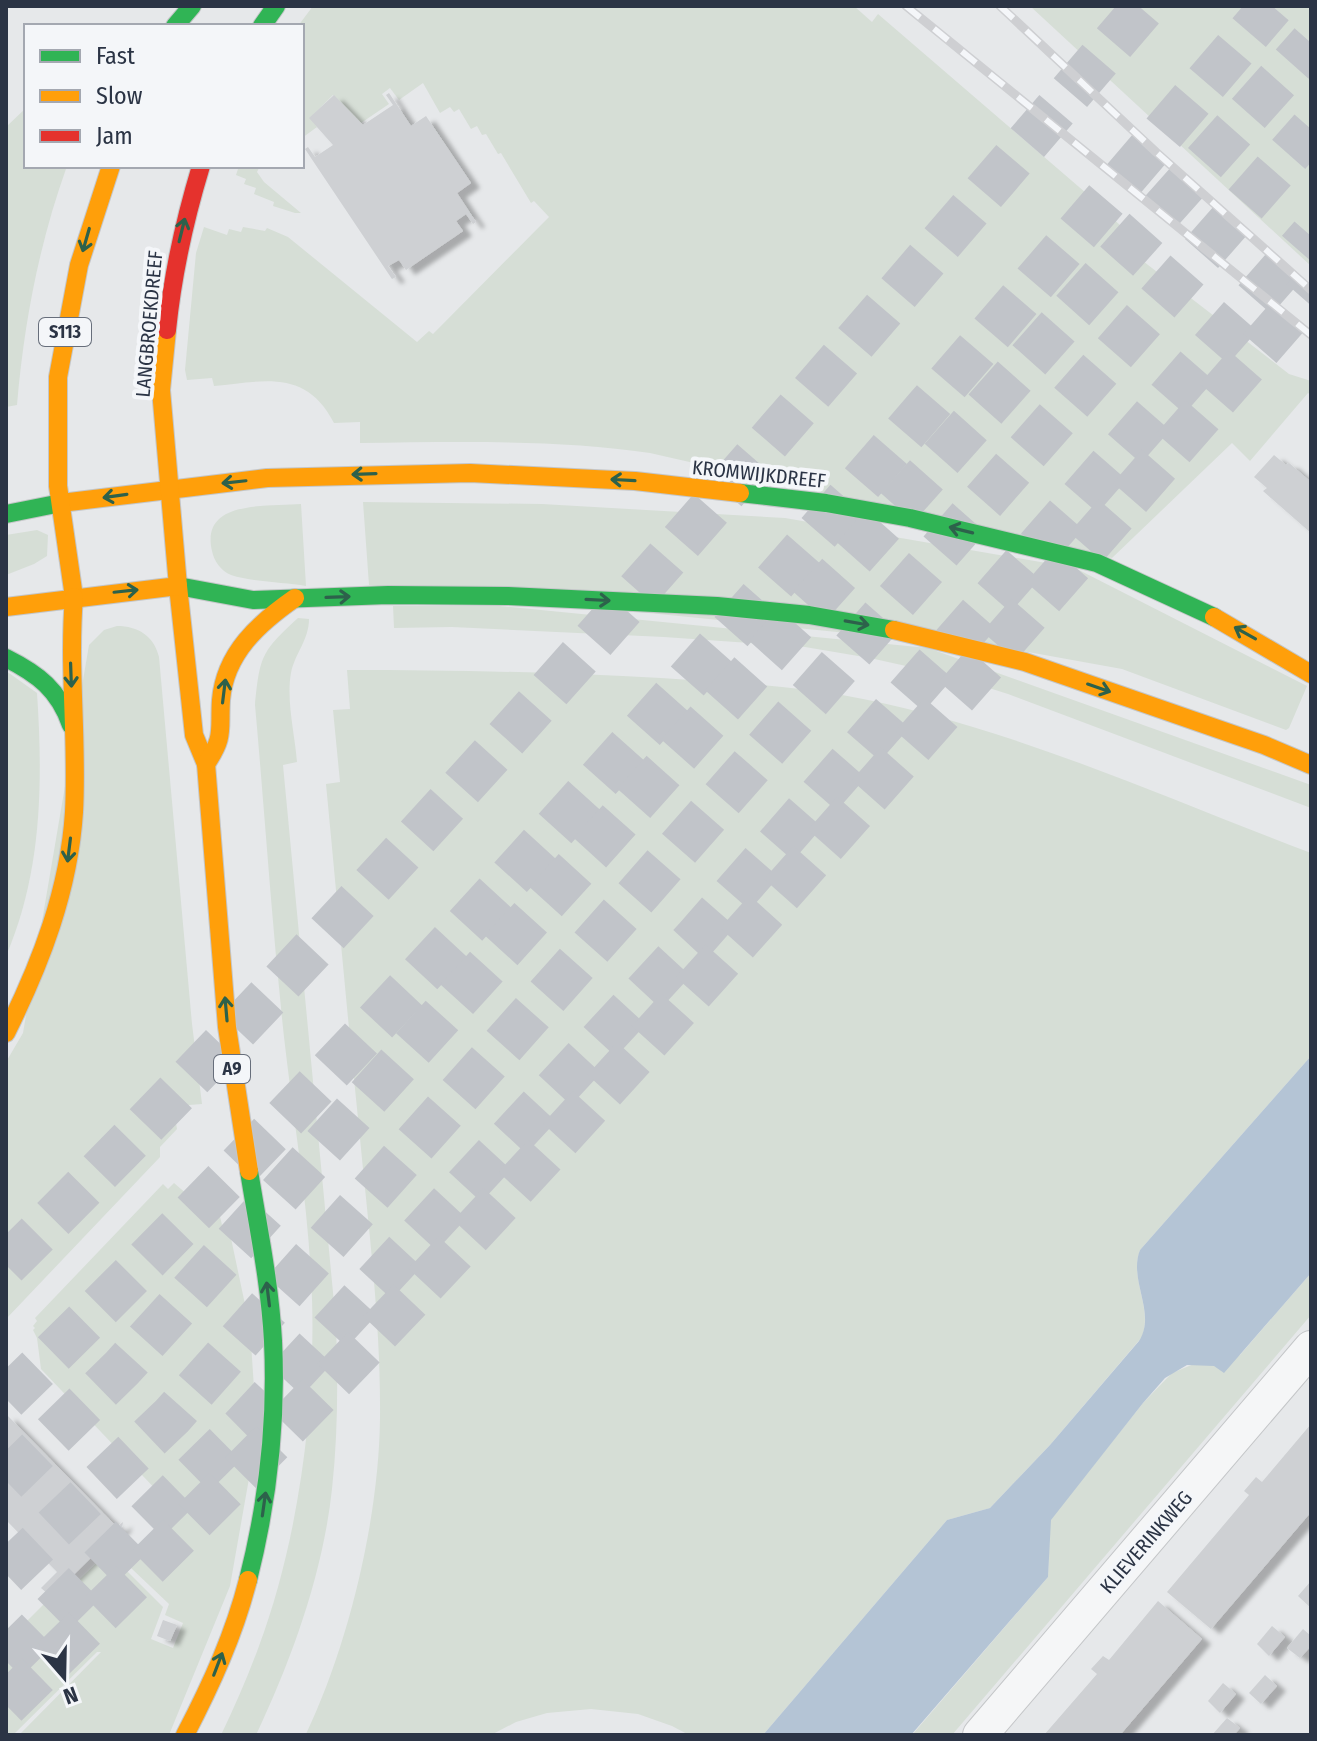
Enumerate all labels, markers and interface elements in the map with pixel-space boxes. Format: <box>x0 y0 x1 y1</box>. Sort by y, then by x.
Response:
legend <box>24 24 304 168</box>
text: Fast <box>96 42 135 70</box>
text: Slow <box>96 82 143 110</box>
text: Jam <box>96 122 133 150</box>
one-way arrow <box>175 217 190 243</box>
one-way arrow <box>78 226 93 252</box>
street label: LANGBROEKDREEF <box>131 249 167 398</box>
road number: S113 <box>39 318 91 346</box>
street label: KROMWIJKDREEF <box>691 455 827 493</box>
one-way arrow <box>351 466 378 482</box>
one-way arrow <box>610 473 637 488</box>
one-way arrow <box>221 474 248 489</box>
one-way arrow <box>103 489 128 504</box>
one-way arrow <box>949 522 975 537</box>
one-way arrow <box>112 584 138 599</box>
one-way arrow <box>324 589 351 604</box>
one-way arrow <box>584 593 611 608</box>
one-way arrow <box>844 616 869 631</box>
one-way arrow <box>1234 625 1257 641</box>
one-way arrow <box>63 661 78 688</box>
one-way arrow <box>217 678 232 705</box>
one-way arrow <box>1086 681 1111 696</box>
one-way arrow <box>61 837 76 862</box>
one-way arrow <box>218 997 233 1023</box>
road number: A9 <box>214 1055 250 1083</box>
one-way arrow <box>260 1282 275 1307</box>
street label: KLIEVERINKWEG <box>1095 1486 1197 1598</box>
one-way arrow <box>257 1492 272 1517</box>
north arrow <box>24 1637 104 1717</box>
one-way arrow <box>212 1652 226 1677</box>
text: N <box>60 1680 81 1710</box>

